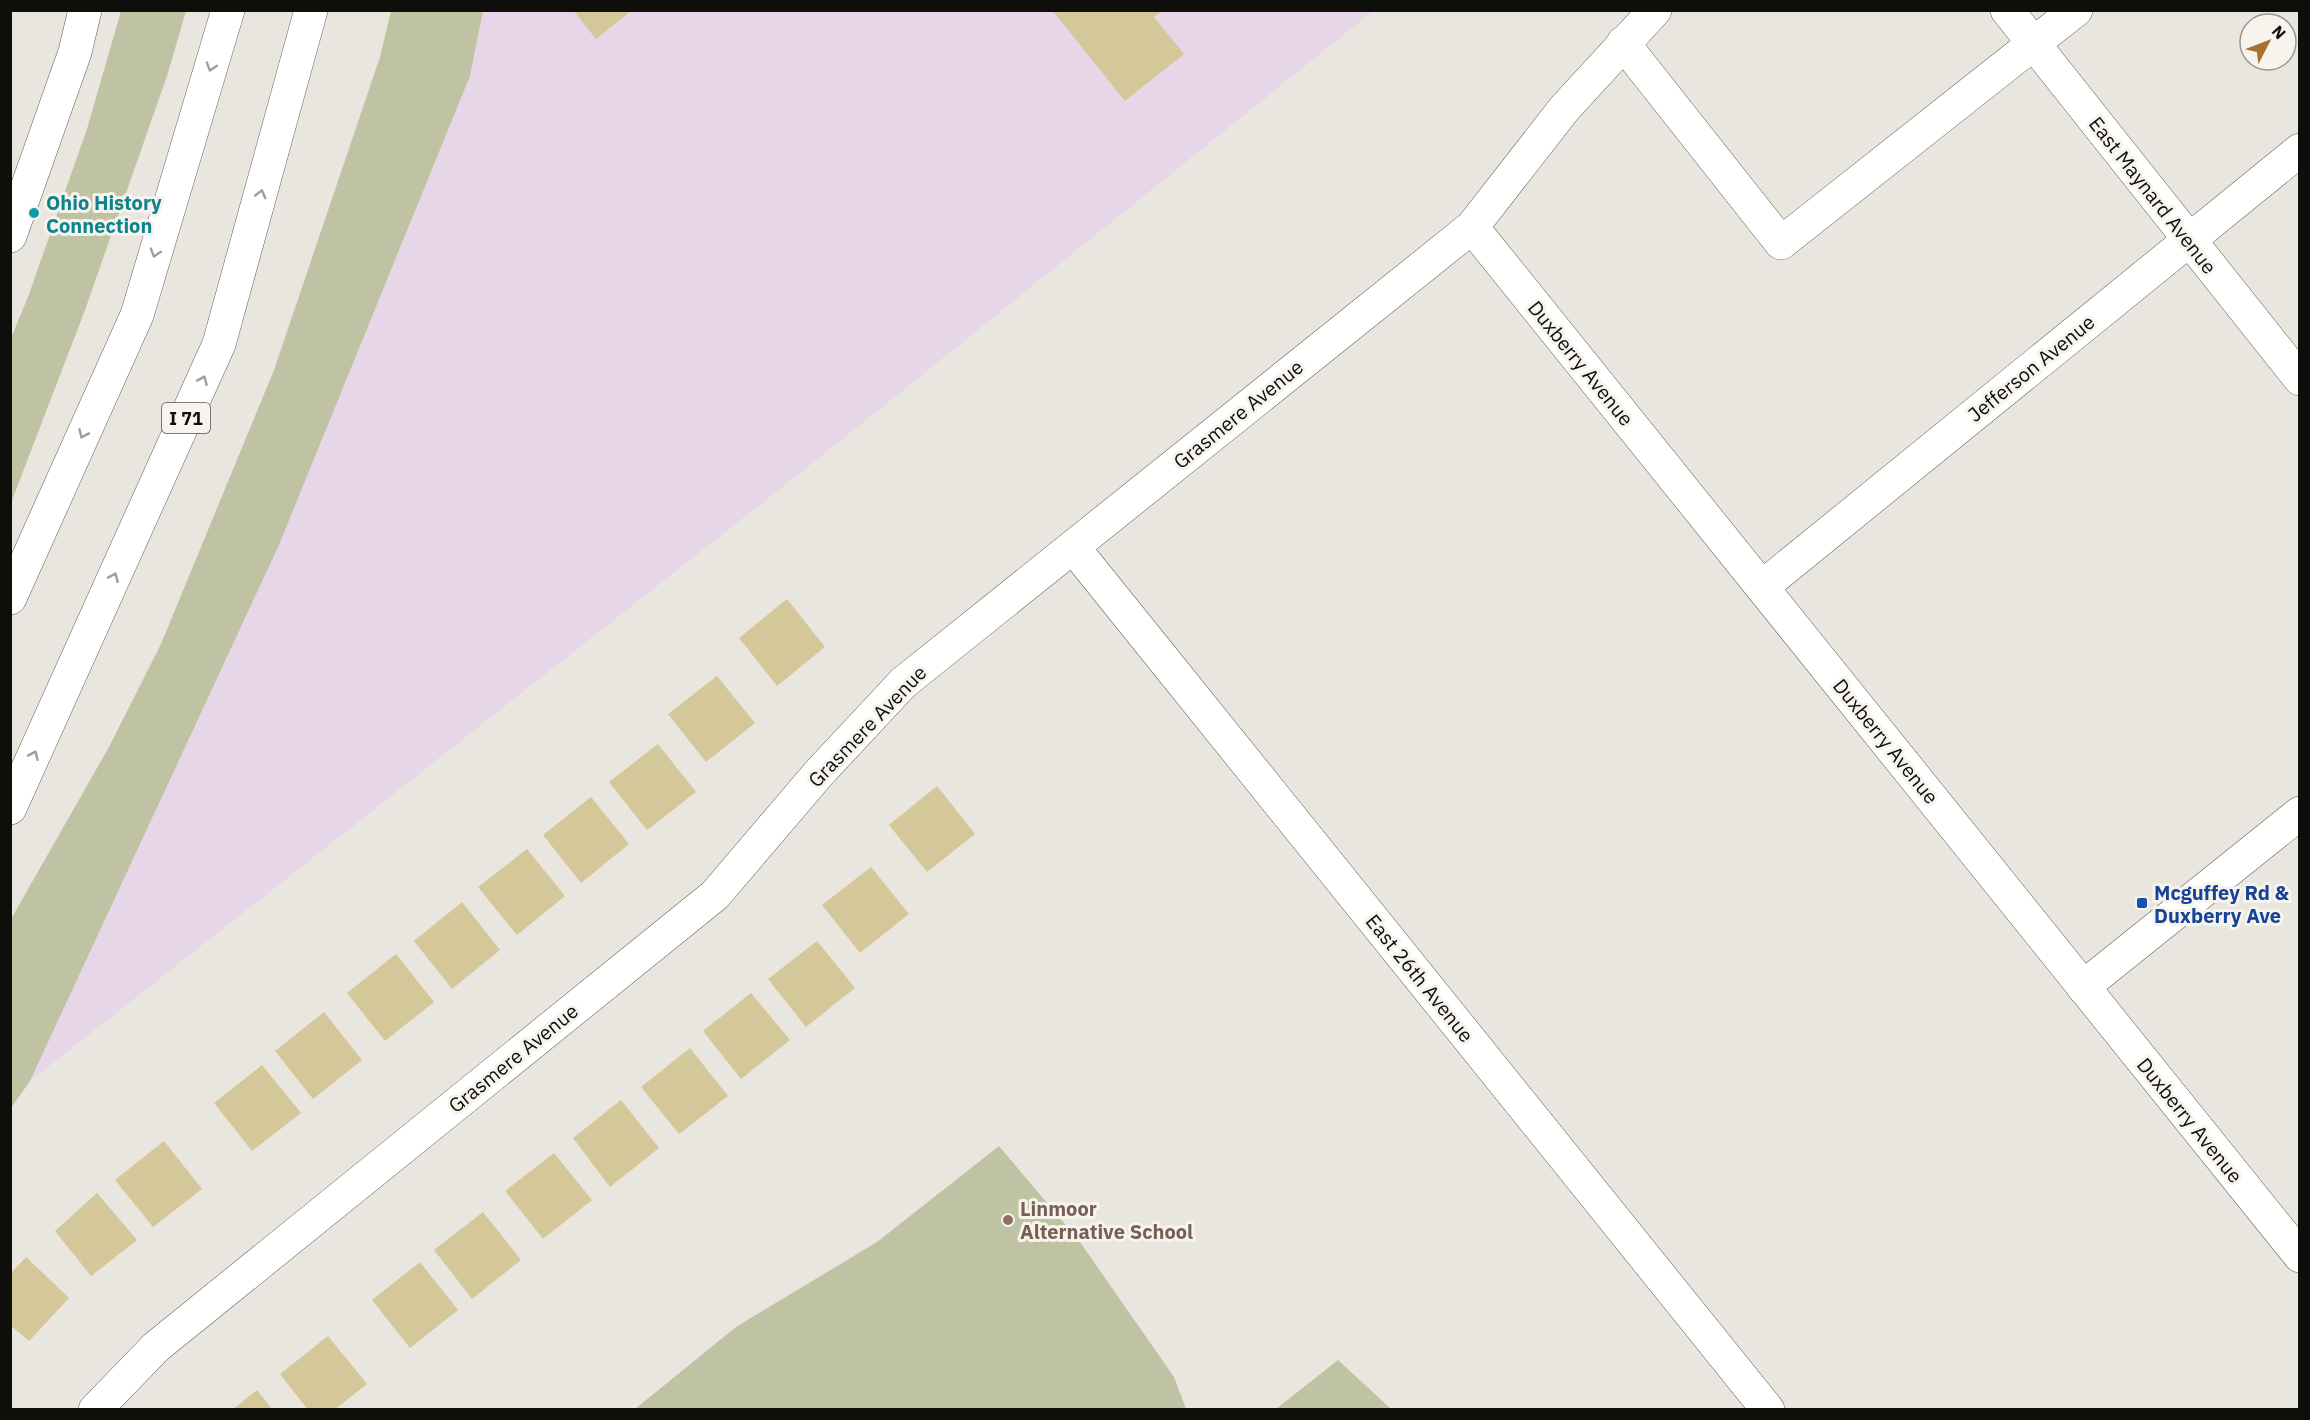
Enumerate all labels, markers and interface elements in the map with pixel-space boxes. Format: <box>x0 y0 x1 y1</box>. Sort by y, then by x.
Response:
north arrow <box>2238 12 2298 72</box>
text: N <box>2268 21 2290 43</box>
one-way arrow <box>206 61 218 71</box>
street label: East Maynard Avenue <box>2083 111 2223 279</box>
place label: Ohio History Connection <box>46 189 162 239</box>
one-way arrow <box>253 189 266 199</box>
marker: Ohio History Connection <box>27 206 41 220</box>
one-way arrow <box>150 247 162 258</box>
street label: Duxberry Avenue <box>1522 295 1640 431</box>
street label: Jefferson Avenue <box>1962 308 2100 428</box>
street label: Grasmere Avenue <box>1167 353 1309 475</box>
one-way arrow <box>196 376 208 387</box>
road number: I 71 <box>162 403 210 433</box>
one-way arrow <box>79 428 91 439</box>
one-way arrow <box>107 573 119 584</box>
street label: Grasmere Avenue <box>802 659 932 793</box>
street label: Duxberry Avenue <box>1827 673 1945 809</box>
one-way arrow <box>27 750 39 761</box>
place label: Mcguffey Rd & Duxberry Ave <box>2154 879 2290 929</box>
marker: Mcguffey Rd & Duxberry Ave <box>2135 896 2149 910</box>
street label: East 26th Avenue <box>1360 908 1480 1048</box>
street label: Grasmere Avenue <box>442 997 584 1119</box>
street label: Duxberry Avenue <box>2131 1052 2249 1188</box>
place label: Linmoor Alternative School <box>1020 1195 1193 1245</box>
marker: Linmoor Alternative School <box>1001 1213 1015 1227</box>

